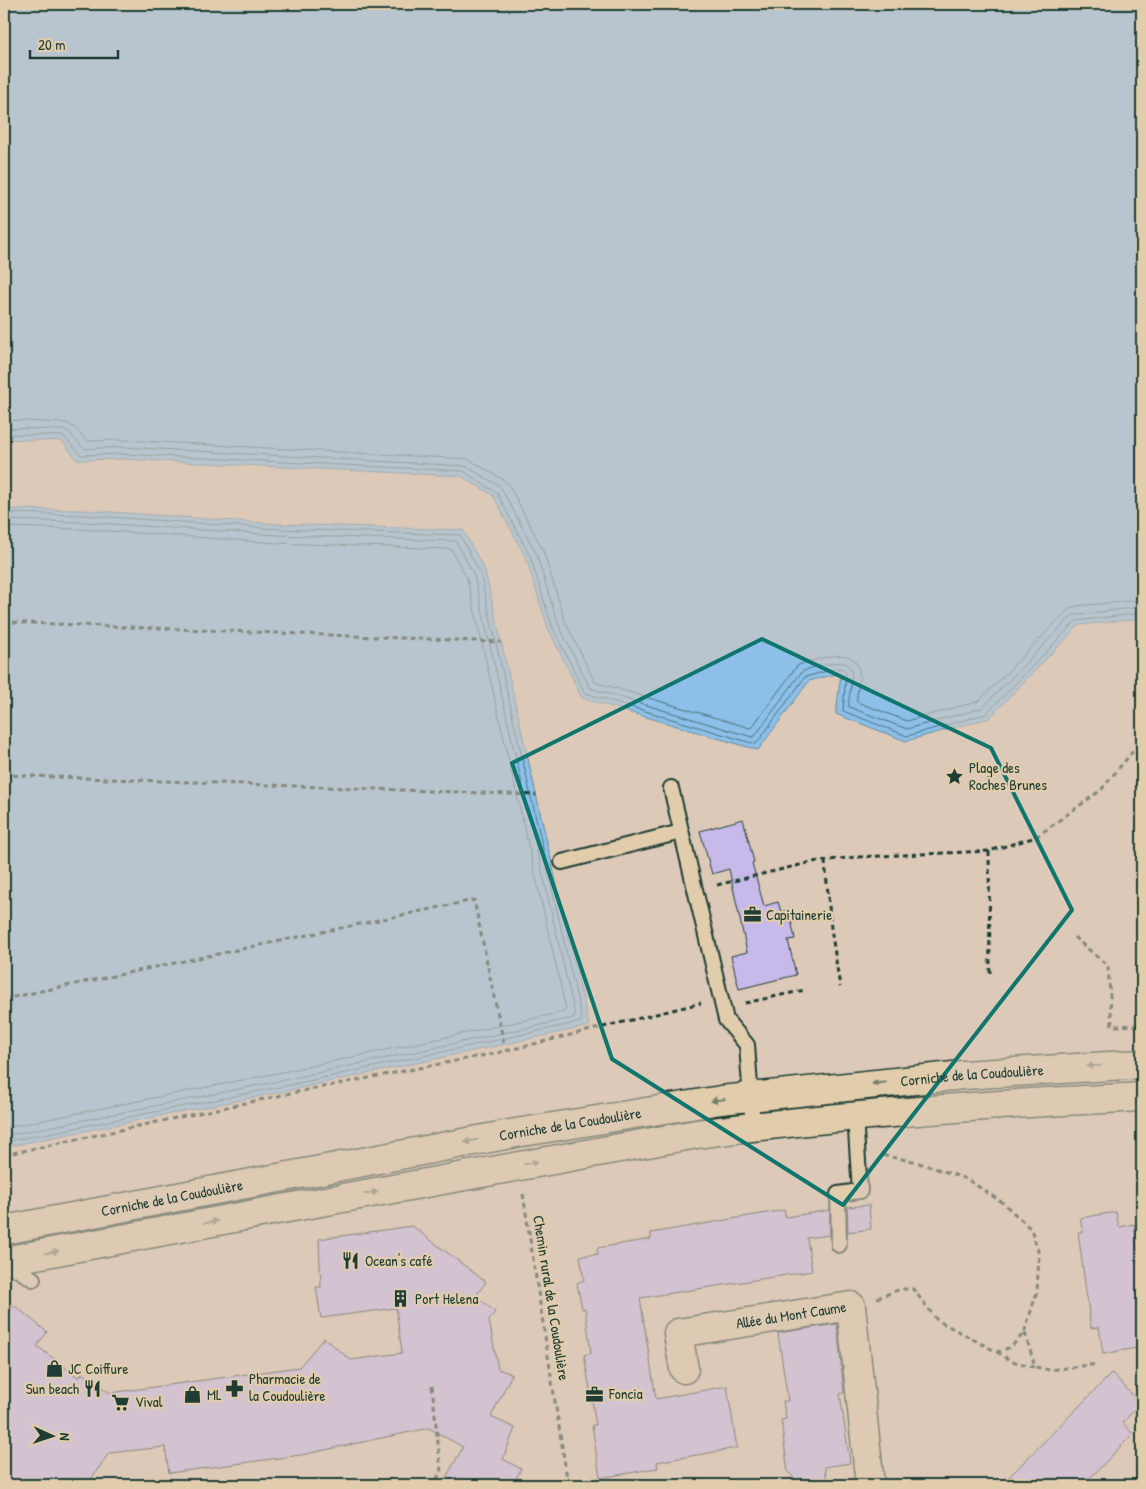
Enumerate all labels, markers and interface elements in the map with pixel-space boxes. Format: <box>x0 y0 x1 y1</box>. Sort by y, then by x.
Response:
scale bar <box>30 28 118 60</box>
text: 20 m <box>38 34 65 55</box>
place label: Plage des Roches Brunes <box>969 757 1047 795</box>
place icon: Plage des Roches Brunes <box>945 767 965 787</box>
place label: Capitainerie <box>766 904 832 925</box>
office icon: Capitainerie <box>742 905 762 925</box>
street label: Corniche de la Coudoulière <box>899 1059 1044 1091</box>
one-way arrow <box>1085 1063 1101 1071</box>
one-way arrow <box>871 1079 887 1087</box>
one-way arrow <box>709 1097 725 1105</box>
street label: Corniche de la Coudoulière <box>497 1102 643 1146</box>
one-way arrow <box>463 1138 479 1146</box>
one-way arrow <box>523 1159 539 1167</box>
street label: Corniche de la Coudoulière <box>99 1174 245 1221</box>
one-way arrow <box>364 1188 380 1196</box>
street label: Chemin rural de la Coudoulière <box>528 1214 575 1382</box>
one-way arrow <box>204 1218 219 1226</box>
one-way arrow <box>44 1248 60 1256</box>
place label: Ocean's café <box>365 1250 433 1271</box>
restaurant icon: Ocean's café <box>341 1251 361 1271</box>
place label: Port Helena <box>415 1288 478 1309</box>
building icon: Port Helena <box>391 1289 411 1309</box>
street label: Allée du Mont Caume <box>734 1296 848 1334</box>
place label: JC Coiffure <box>68 1358 128 1379</box>
shop icon: JC Coiffure <box>44 1359 64 1379</box>
place label: Pharmacie de la Coudoulière <box>249 1368 326 1406</box>
place label: Sun beach <box>26 1378 79 1399</box>
pharmacy icon: Pharmacie de la Coudoulière <box>225 1378 245 1398</box>
restaurant icon: Sun beach <box>83 1379 103 1399</box>
place label: Foncia <box>608 1383 643 1404</box>
place label: ML <box>207 1384 222 1405</box>
office icon: Foncia <box>585 1384 605 1404</box>
shop icon: ML <box>183 1385 203 1405</box>
place label: Vival <box>135 1391 163 1412</box>
supermarket icon: Vival <box>111 1392 131 1412</box>
north arrow <box>28 1412 78 1462</box>
text: N <box>56 1432 75 1441</box>

